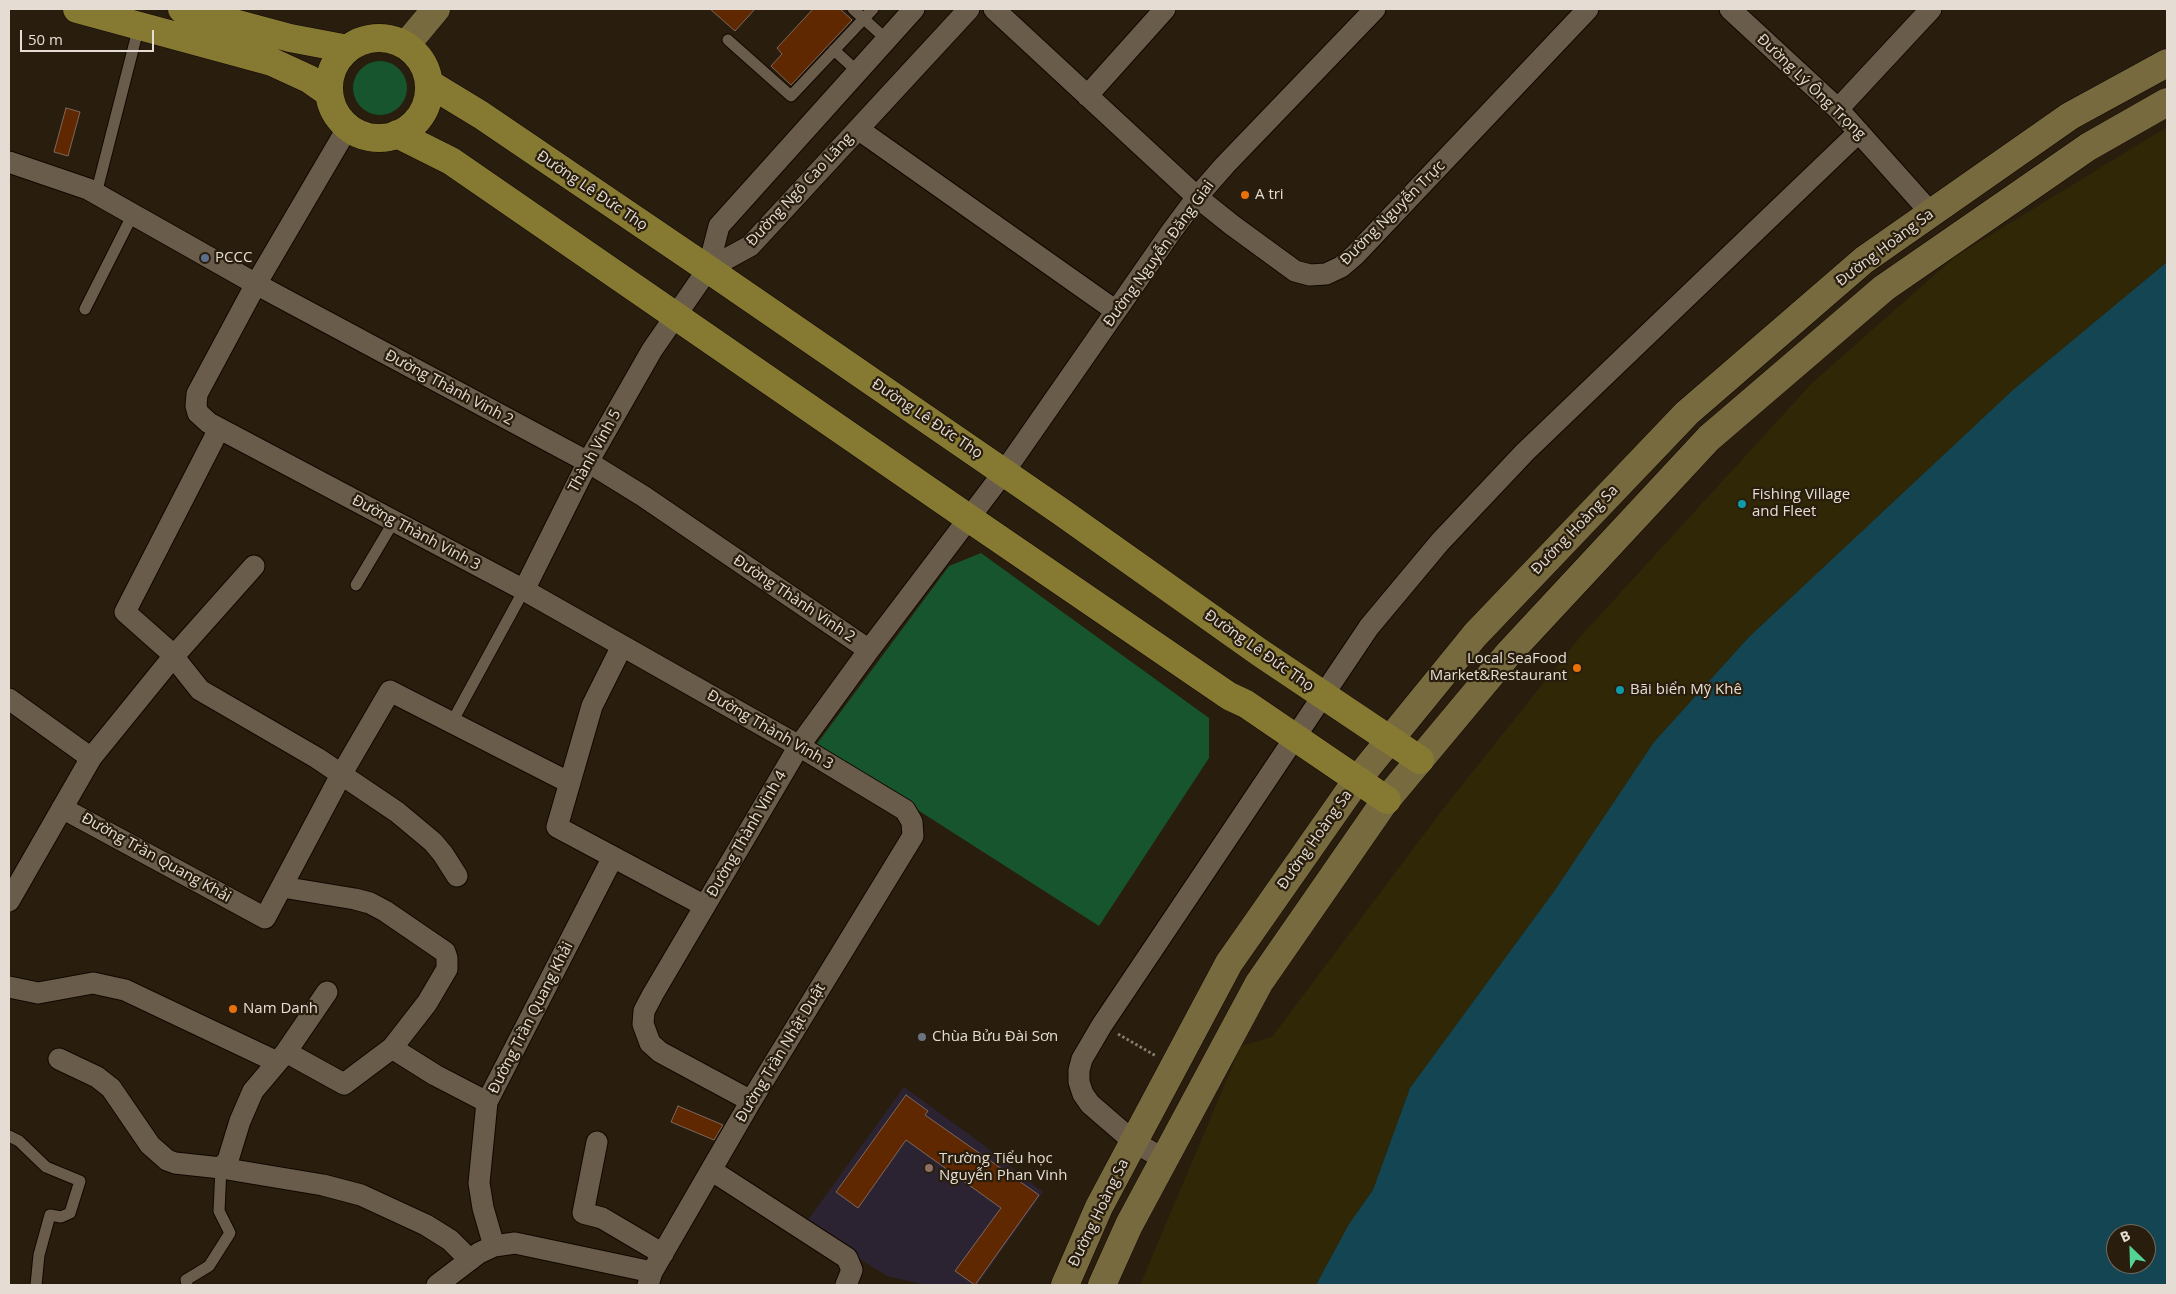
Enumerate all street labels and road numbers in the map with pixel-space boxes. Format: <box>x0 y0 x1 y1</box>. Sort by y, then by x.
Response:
street label: Đường Lý Ông Trọng <box>1753 30 1869 144</box>
street label: Đường Ngô Cao Lãng <box>743 130 857 250</box>
street label: Đường Lê Đức Thọ <box>533 147 651 235</box>
street label: Đường Nguyễn Trực <box>1337 157 1449 269</box>
street label: Đường Nguyễn Đăng Giai <box>1100 177 1218 331</box>
street label: Đường Hoàng Sa <box>1833 205 1937 291</box>
street label: Đường Thành Vinh 2 <box>382 347 516 429</box>
street label: Đường Lê Đức Thọ <box>868 375 986 463</box>
street label: Thành Vinh 5 <box>565 407 625 495</box>
street label: Đường Hoàng Sa <box>1528 482 1622 578</box>
street label: Đường Thành Vinh 3 <box>349 492 483 574</box>
street label: Đường Thành Vinh 2 <box>730 552 858 646</box>
street label: Đường Lê Đức Thọ <box>1201 606 1317 696</box>
street label: Đường Thành Vinh 3 <box>704 686 836 774</box>
street label: Đường Thành Vinh 4 <box>703 768 791 900</box>
street label: Đường Hoàng Sa <box>1274 787 1356 893</box>
street label: Đường Trần Quang Khải <box>78 809 234 907</box>
street label: Đường Trần Quang Khải <box>485 939 577 1097</box>
street label: Đường Trần Nhật Duật <box>732 980 830 1126</box>
street label: Đường Hoàng Sa <box>1065 1156 1133 1270</box>

